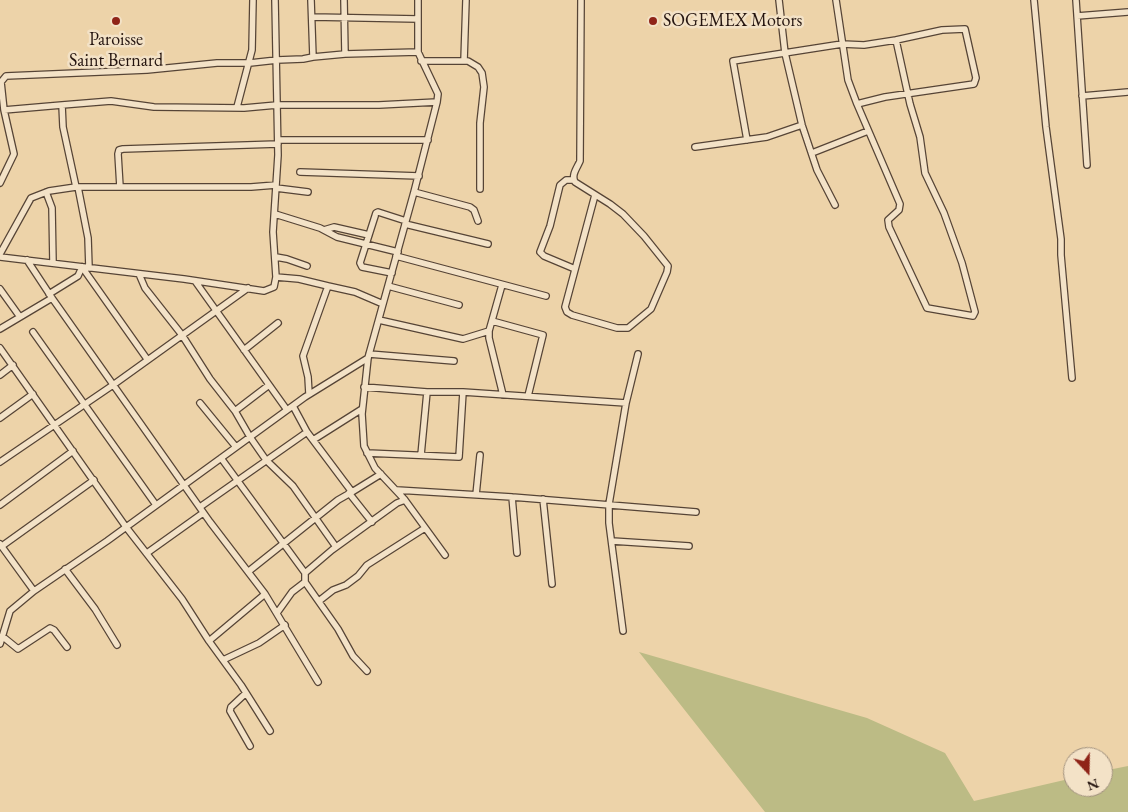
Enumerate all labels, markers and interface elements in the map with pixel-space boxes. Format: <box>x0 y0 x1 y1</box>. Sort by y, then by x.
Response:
place label: SOGEMEX Motors <box>663 10 802 32</box>
marker: Paroisse Saint Bernard <box>110 15 122 27</box>
marker: SOGEMEX Motors <box>647 15 659 27</box>
place label: Paroisse Saint Bernard <box>69 29 163 72</box>
north arrow <box>1063 747 1113 797</box>
text: N <box>1085 775 1102 795</box>

